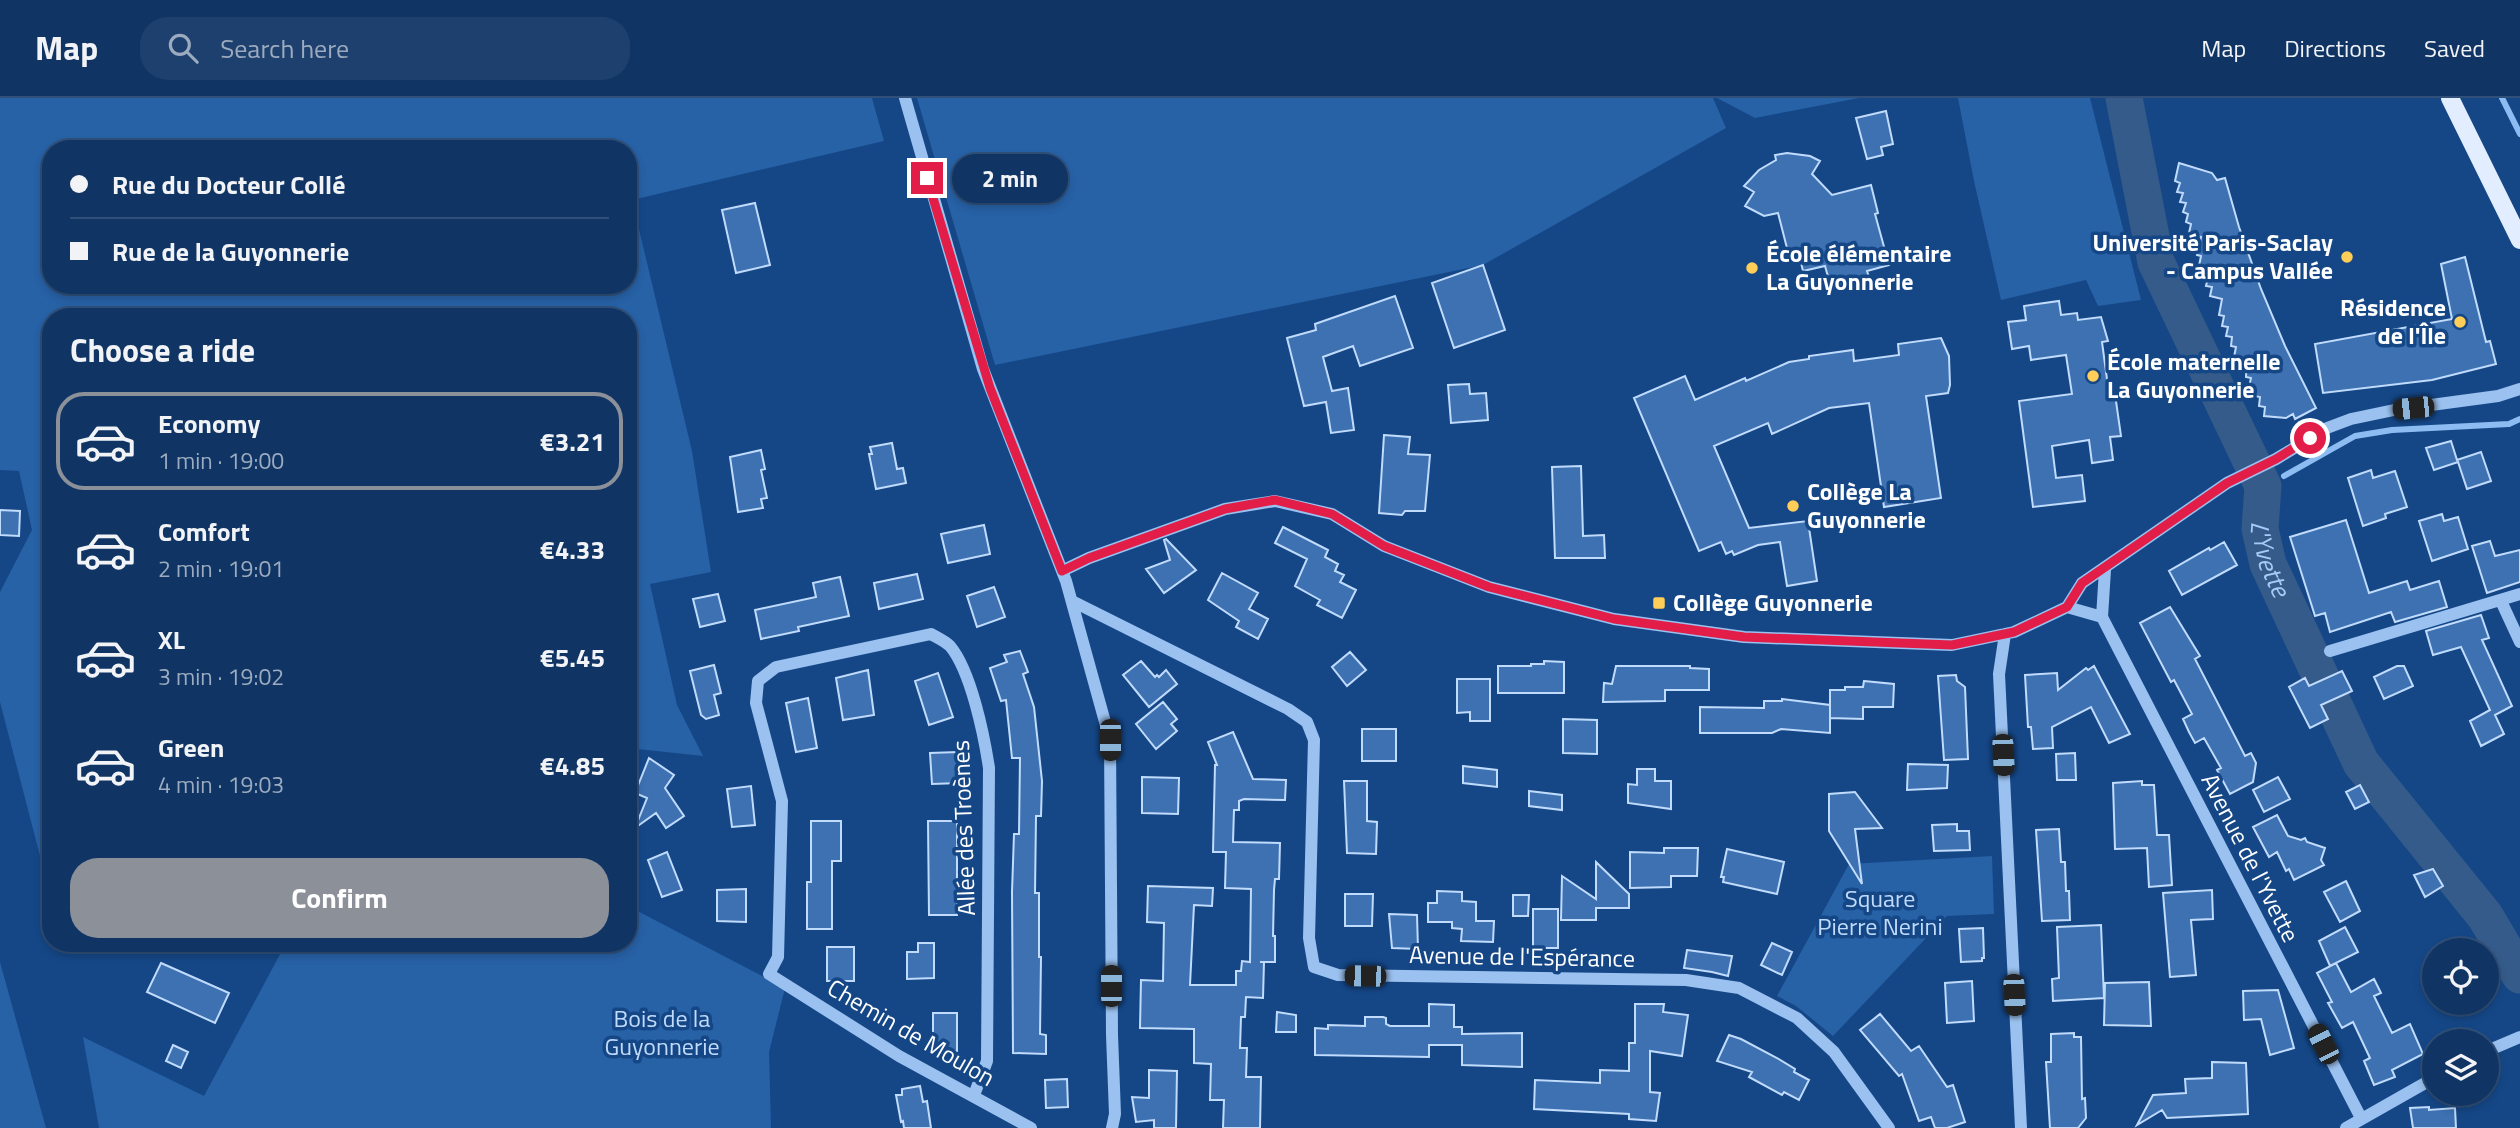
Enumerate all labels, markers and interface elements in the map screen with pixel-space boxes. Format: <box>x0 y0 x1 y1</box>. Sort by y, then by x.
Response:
search box <box>140 17 630 80</box>
text: Map <box>35 23 98 73</box>
icon: search <box>164 29 202 67</box>
text: Search here <box>220 29 349 68</box>
text: Map <box>2201 30 2246 66</box>
text: Directions <box>2284 30 2386 66</box>
text: Saved <box>2424 30 2485 66</box>
callout: 2 min <box>951 154 1067 202</box>
text: 2 min <box>982 161 1038 196</box>
route end <box>911 162 943 194</box>
text: Rue du Docteur Collé <box>112 165 345 204</box>
place label: Université Paris-Saclay - Campus Vallée <box>2093 224 2333 288</box>
text: Rue de la Guyonnerie <box>112 232 349 271</box>
place label: École élémentaire La Guyonnerie <box>1766 235 1952 299</box>
marker: Université Paris-Saclay - Campus Vallée <box>2339 249 2355 265</box>
marker: École élémentaire La Guyonnerie <box>1744 260 1760 276</box>
place label: Résidence de l'Île <box>2340 289 2446 353</box>
marker: Résidence de l'Île <box>2452 314 2468 330</box>
text: Choose a ride <box>70 326 255 374</box>
place label: École maternelle La Guyonnerie <box>2107 343 2281 407</box>
marker: École maternelle La Guyonnerie <box>2085 368 2101 384</box>
car <box>2392 395 2435 421</box>
text: Economy <box>158 404 260 443</box>
icon: car <box>74 410 137 473</box>
text: €3.21 <box>540 422 605 461</box>
route start <box>2294 422 2326 454</box>
text: 1 min · 19:00 <box>158 443 284 478</box>
place label: Collège La Guyonnerie <box>1807 473 1926 537</box>
marker: Collège La Guyonnerie <box>1785 498 1801 514</box>
text: Comfort <box>158 512 250 551</box>
icon: car <box>74 518 137 581</box>
water label: L'Yvette <box>2241 521 2302 605</box>
text: €4.33 <box>540 530 605 569</box>
text: 2 min · 19:01 <box>158 551 284 586</box>
place label: Collège Guyonnerie <box>1673 584 1873 620</box>
marker: Collège Guyonnerie <box>1651 595 1667 611</box>
text: XL <box>158 620 185 659</box>
icon: car <box>74 626 137 689</box>
text: €5.45 <box>540 638 605 677</box>
text: 3 min · 19:02 <box>158 659 284 694</box>
car <box>1100 719 1121 761</box>
text: Green <box>158 728 224 767</box>
car <box>1992 733 2015 777</box>
icon: car <box>74 734 137 797</box>
street label: Allée des Troènes <box>942 740 984 916</box>
text: €4.85 <box>540 746 605 785</box>
text: 4 min · 19:03 <box>158 767 284 802</box>
street label: Avenue de l'Yvette <box>2193 767 2309 948</box>
button: Confirm <box>70 858 609 938</box>
park label: Square Pierre Nerini <box>1817 880 1943 944</box>
street label: Avenue de l'Espérance <box>1409 936 1635 976</box>
map controls <box>2422 938 2499 1106</box>
button: locate <box>2422 938 2499 1015</box>
car <box>1101 965 1122 1007</box>
car <box>1344 965 1387 987</box>
street label: Chemin de Moulon <box>821 969 1002 1095</box>
car <box>2003 973 2026 1017</box>
park label: Bois de la Guyonnerie <box>604 1000 720 1064</box>
car <box>2305 1021 2342 1067</box>
button: layers <box>2422 1029 2499 1106</box>

